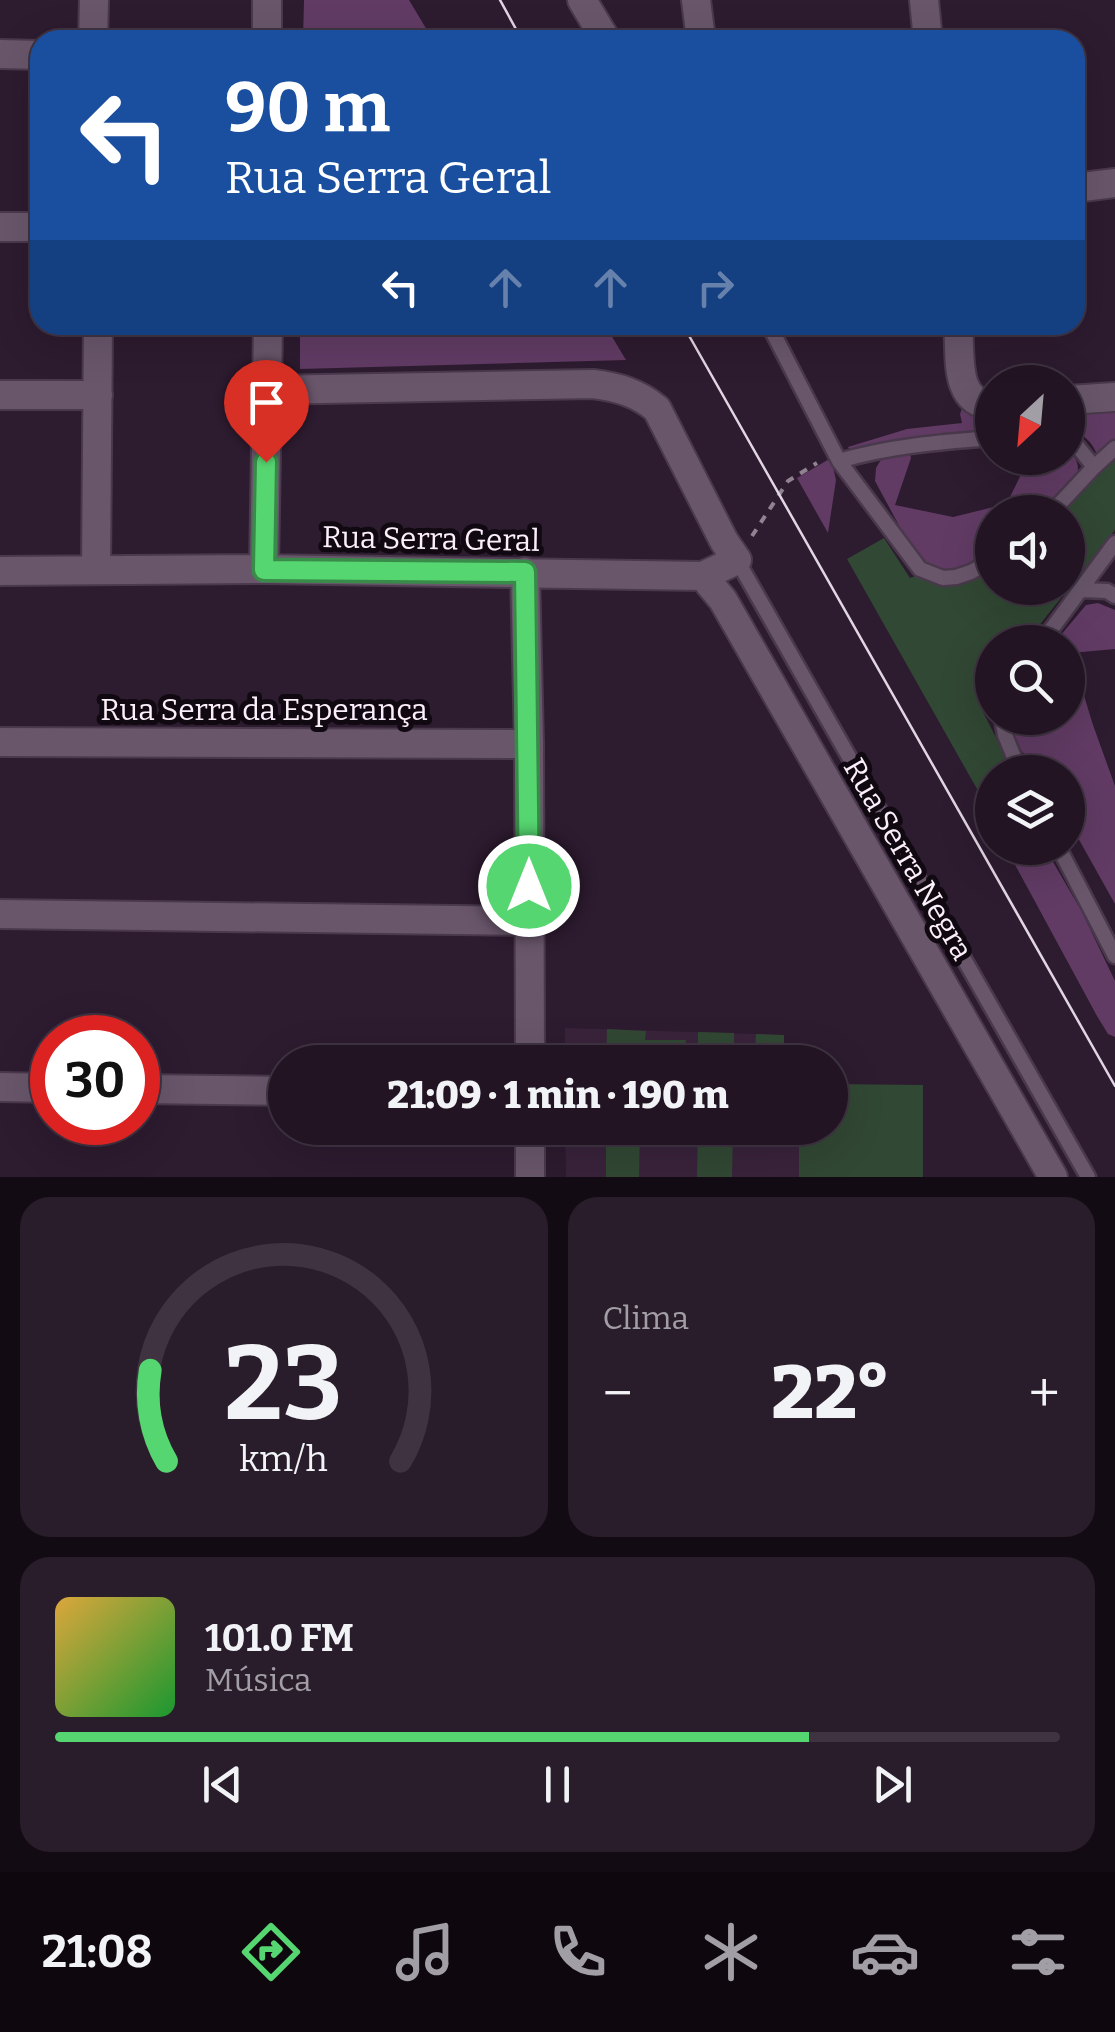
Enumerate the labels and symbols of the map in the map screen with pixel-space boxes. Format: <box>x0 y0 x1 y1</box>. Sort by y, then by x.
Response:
pin <box>224 360 309 463</box>
north arrow <box>975 365 1085 475</box>
street label: Rua Serra Geral <box>322 519 540 559</box>
street label: Rua Serra da Esperança <box>100 692 428 728</box>
street label: Rua Serra Negra <box>836 752 980 966</box>
position arrow <box>477 834 581 938</box>
speed limit sign: 30 <box>30 1015 160 1145</box>

